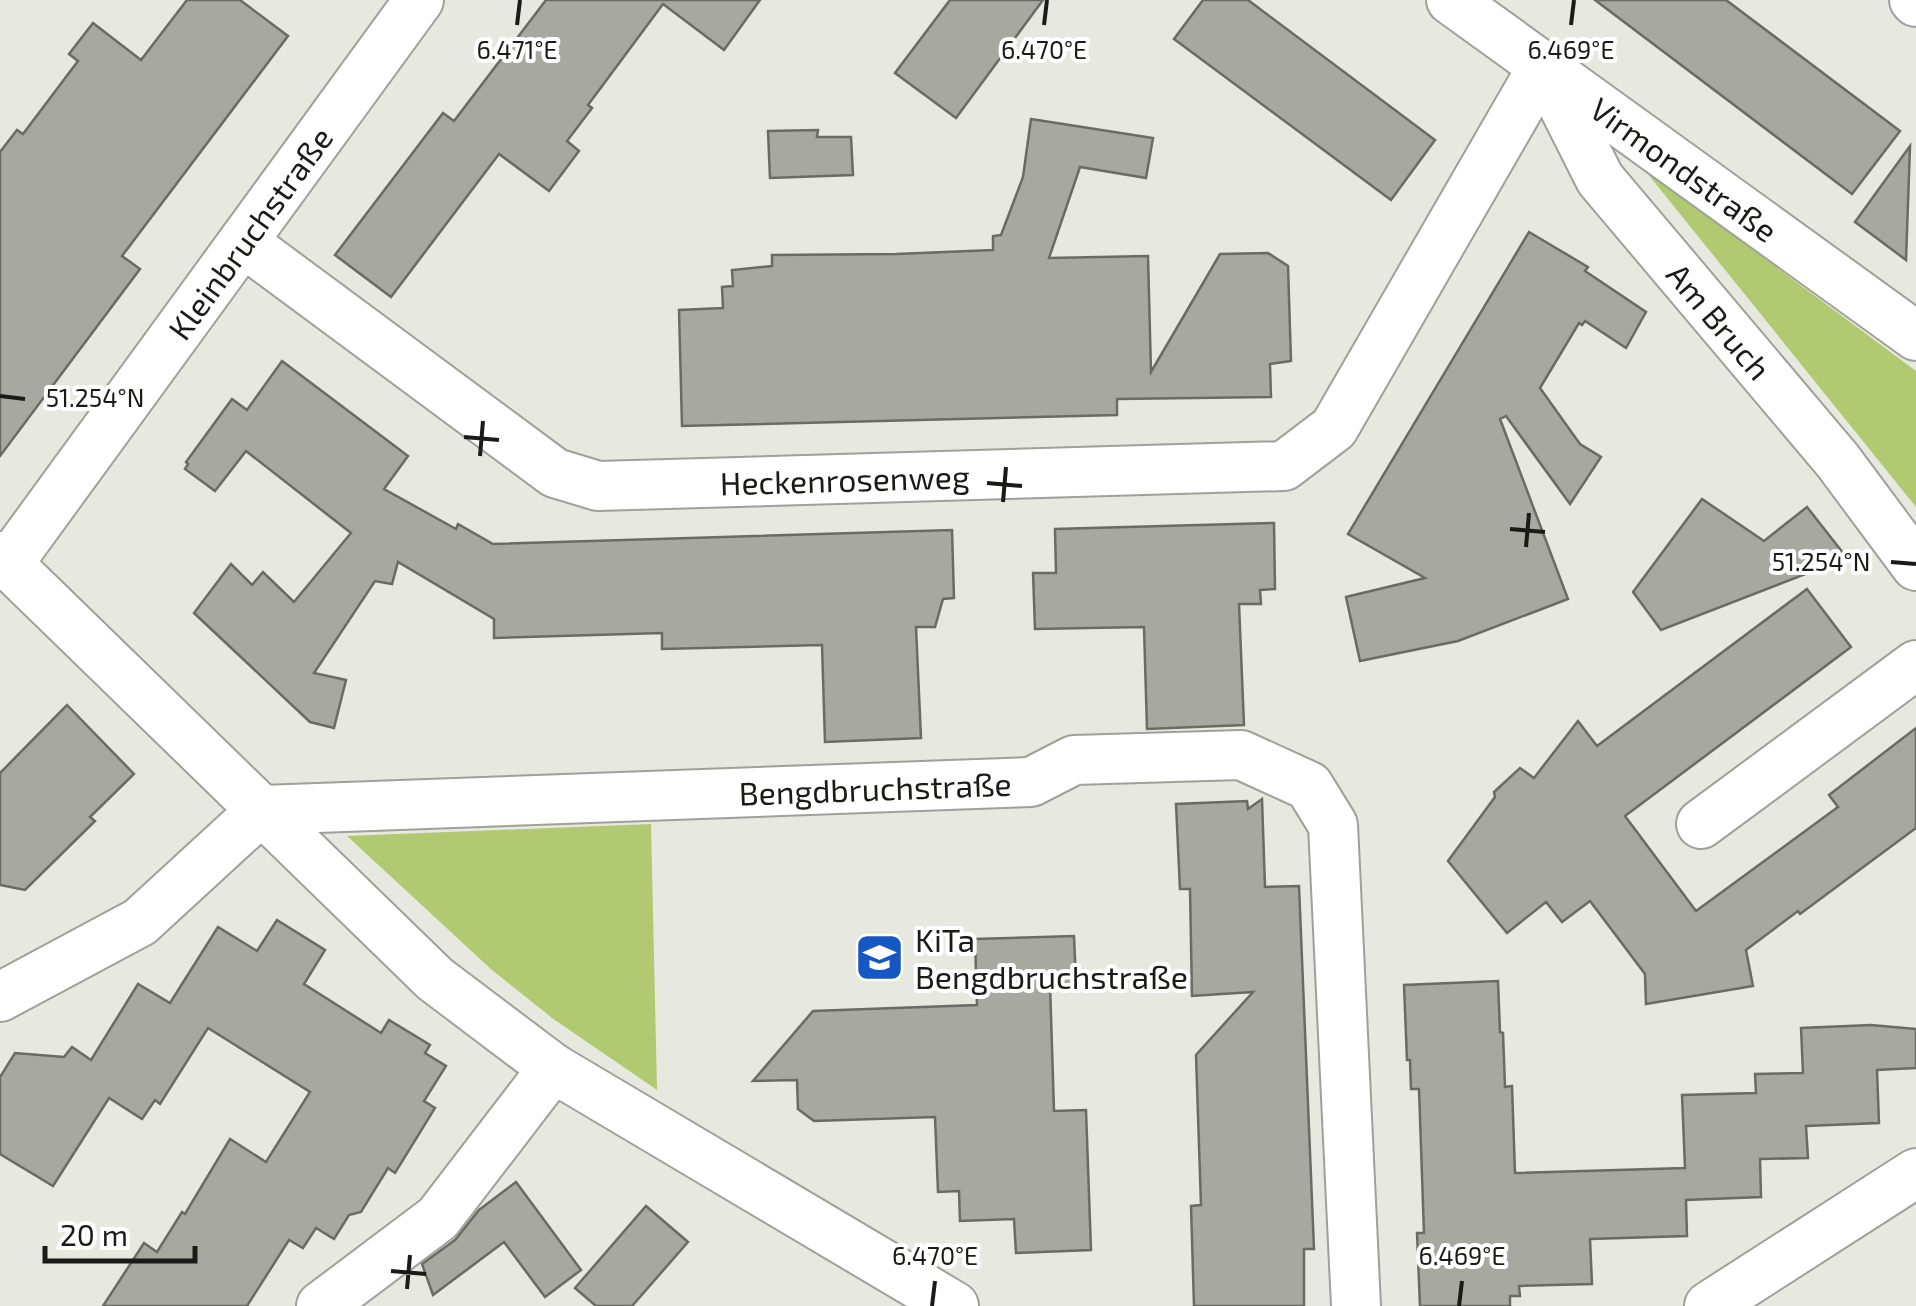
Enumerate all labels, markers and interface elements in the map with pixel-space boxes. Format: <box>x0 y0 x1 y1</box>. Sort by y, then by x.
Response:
text: 6.471°E <box>476 34 558 64</box>
text: 6.470°E <box>1001 34 1087 64</box>
text: 6.469°E <box>1528 34 1614 64</box>
street label: Virmondstraße <box>1584 89 1785 249</box>
street label: Kleinbruchstraße <box>159 119 339 346</box>
street label: Am Bruch <box>1660 255 1779 387</box>
text: 51.254°N <box>46 382 144 412</box>
street label: Heckenrosenweg <box>719 456 970 501</box>
text: 51.254°N <box>1772 546 1870 576</box>
street label: Bengdbruchstraße <box>738 764 1012 812</box>
place label: KiTa Bengdbruchstraße <box>915 920 1188 995</box>
school or university icon: KiTa Bengdbruchstraße <box>854 931 906 983</box>
scale bar <box>45 1201 195 1263</box>
text: 20 m <box>60 1216 128 1252</box>
text: 6.470°E <box>892 1240 978 1270</box>
text: 6.469°E <box>1419 1240 1505 1270</box>

